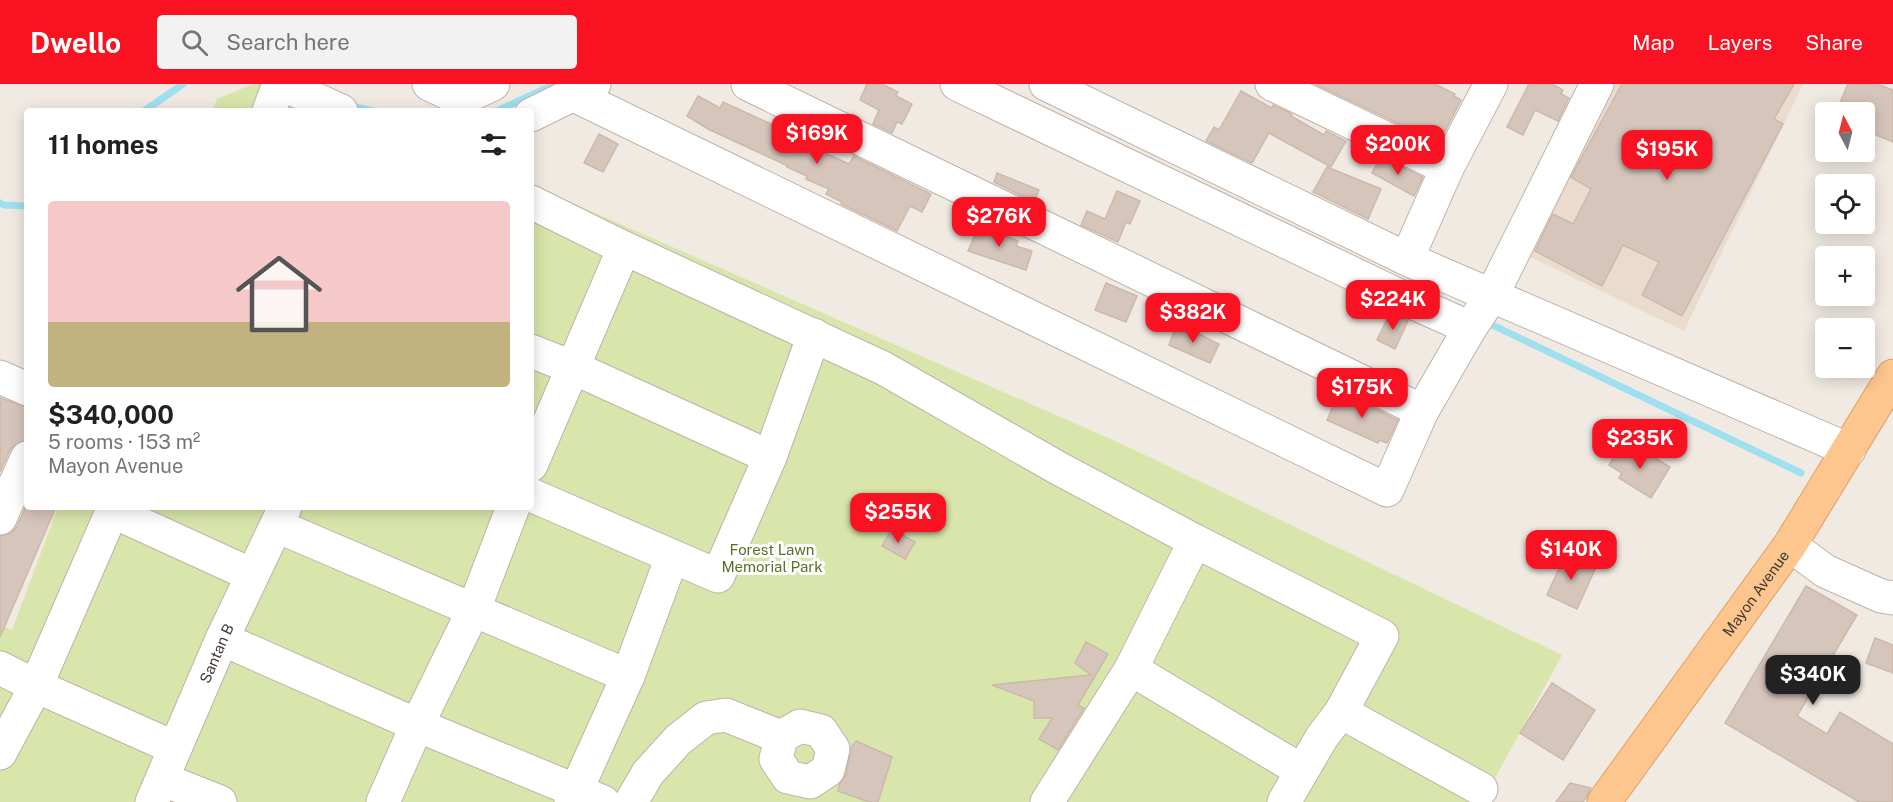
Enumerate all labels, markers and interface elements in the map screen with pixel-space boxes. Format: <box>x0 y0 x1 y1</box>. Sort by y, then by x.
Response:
search box <box>157 15 577 69</box>
text: Dwello <box>30 26 121 59</box>
icon: search <box>178 26 211 59</box>
text: Search here <box>226 29 350 55</box>
text: Map <box>1632 30 1675 55</box>
text: Layers <box>1708 30 1772 55</box>
text: Share <box>1805 30 1863 55</box>
north arrow <box>1815 102 1875 162</box>
map controls <box>1815 102 1875 378</box>
pin: $169K <box>775 114 859 165</box>
text: $169K <box>786 121 848 145</box>
pin: $200K <box>1356 125 1440 176</box>
icon: filters <box>477 128 510 161</box>
text: 11 homes <box>48 129 158 160</box>
pin: $195K <box>1625 130 1709 181</box>
text: $200K <box>1365 132 1431 156</box>
text: $195K <box>1635 137 1699 161</box>
button: locate <box>1815 174 1875 234</box>
pin: $276K <box>957 197 1041 248</box>
text: $276K <box>966 204 1032 228</box>
icon: home <box>225 240 333 348</box>
button: + <box>1815 246 1875 306</box>
pin: $224K <box>1351 280 1435 331</box>
text: $224K <box>1360 287 1426 311</box>
pin: $382K <box>1151 293 1235 344</box>
text: $382K <box>1159 300 1227 324</box>
button: − <box>1815 318 1875 378</box>
pin: $175K <box>1320 368 1404 419</box>
text: $175K <box>1331 375 1393 399</box>
text: $340,000 <box>48 399 174 430</box>
pin: $235K <box>1598 419 1682 470</box>
text: $235K <box>1606 426 1674 450</box>
text: 5 rooms · 153 m² <box>48 430 200 454</box>
text: Mayon Avenue <box>48 454 183 478</box>
pin: $255K <box>856 493 940 544</box>
text: $255K <box>864 500 932 524</box>
pin: $140K <box>1529 530 1613 581</box>
text: $140K <box>1540 537 1602 561</box>
park label: Forest Lawn Memorial Park <box>721 541 823 575</box>
street label: Mayon Avenue <box>1719 547 1792 639</box>
street label: Santan B <box>196 621 237 685</box>
pin: $340K <box>1771 655 1855 706</box>
text: $340K <box>1779 662 1847 686</box>

